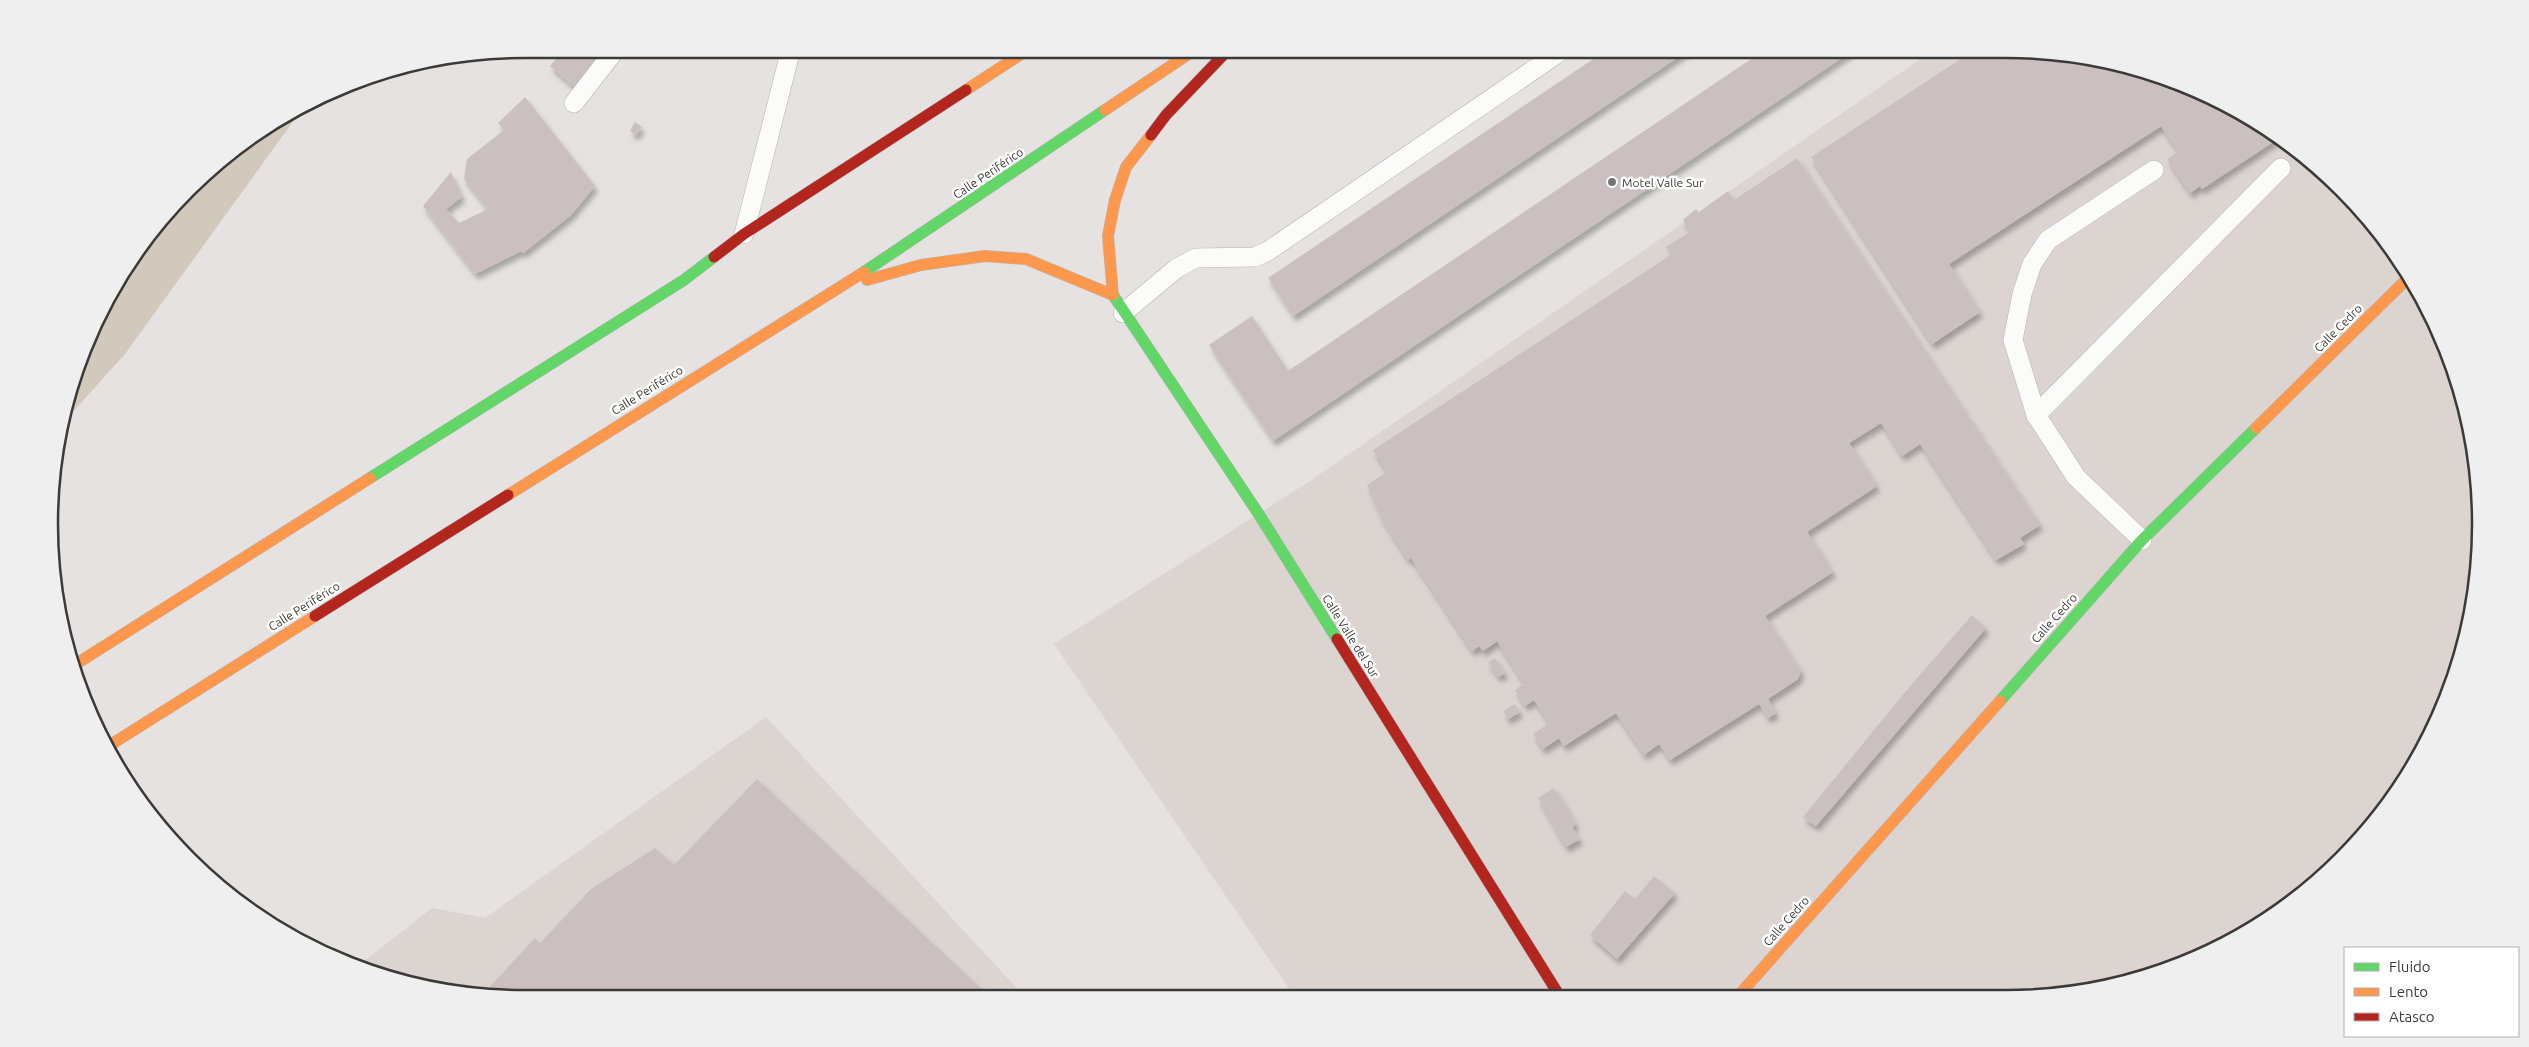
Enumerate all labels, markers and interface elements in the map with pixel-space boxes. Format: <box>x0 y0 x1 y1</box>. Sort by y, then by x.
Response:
street label: Calle Periférico <box>951 145 1025 201</box>
marker: Motel Valle Sur <box>1606 176 1618 188</box>
place label: Motel Valle Sur <box>1622 176 1704 189</box>
street label: Calle Cedro <box>2312 302 2364 354</box>
street label: Calle Periférico <box>609 363 685 417</box>
street label: Calle Periférico <box>266 579 342 633</box>
street label: Calle Cedro <box>2029 591 2079 645</box>
street label: Calle Valle del Sur <box>1320 592 1382 680</box>
street label: Calle Cedro <box>1761 894 1811 948</box>
legend <box>2344 947 2519 1037</box>
text: Fluido <box>2389 958 2431 975</box>
text: Lento <box>2389 983 2428 1000</box>
text: Atasco <box>2389 1008 2435 1025</box>

